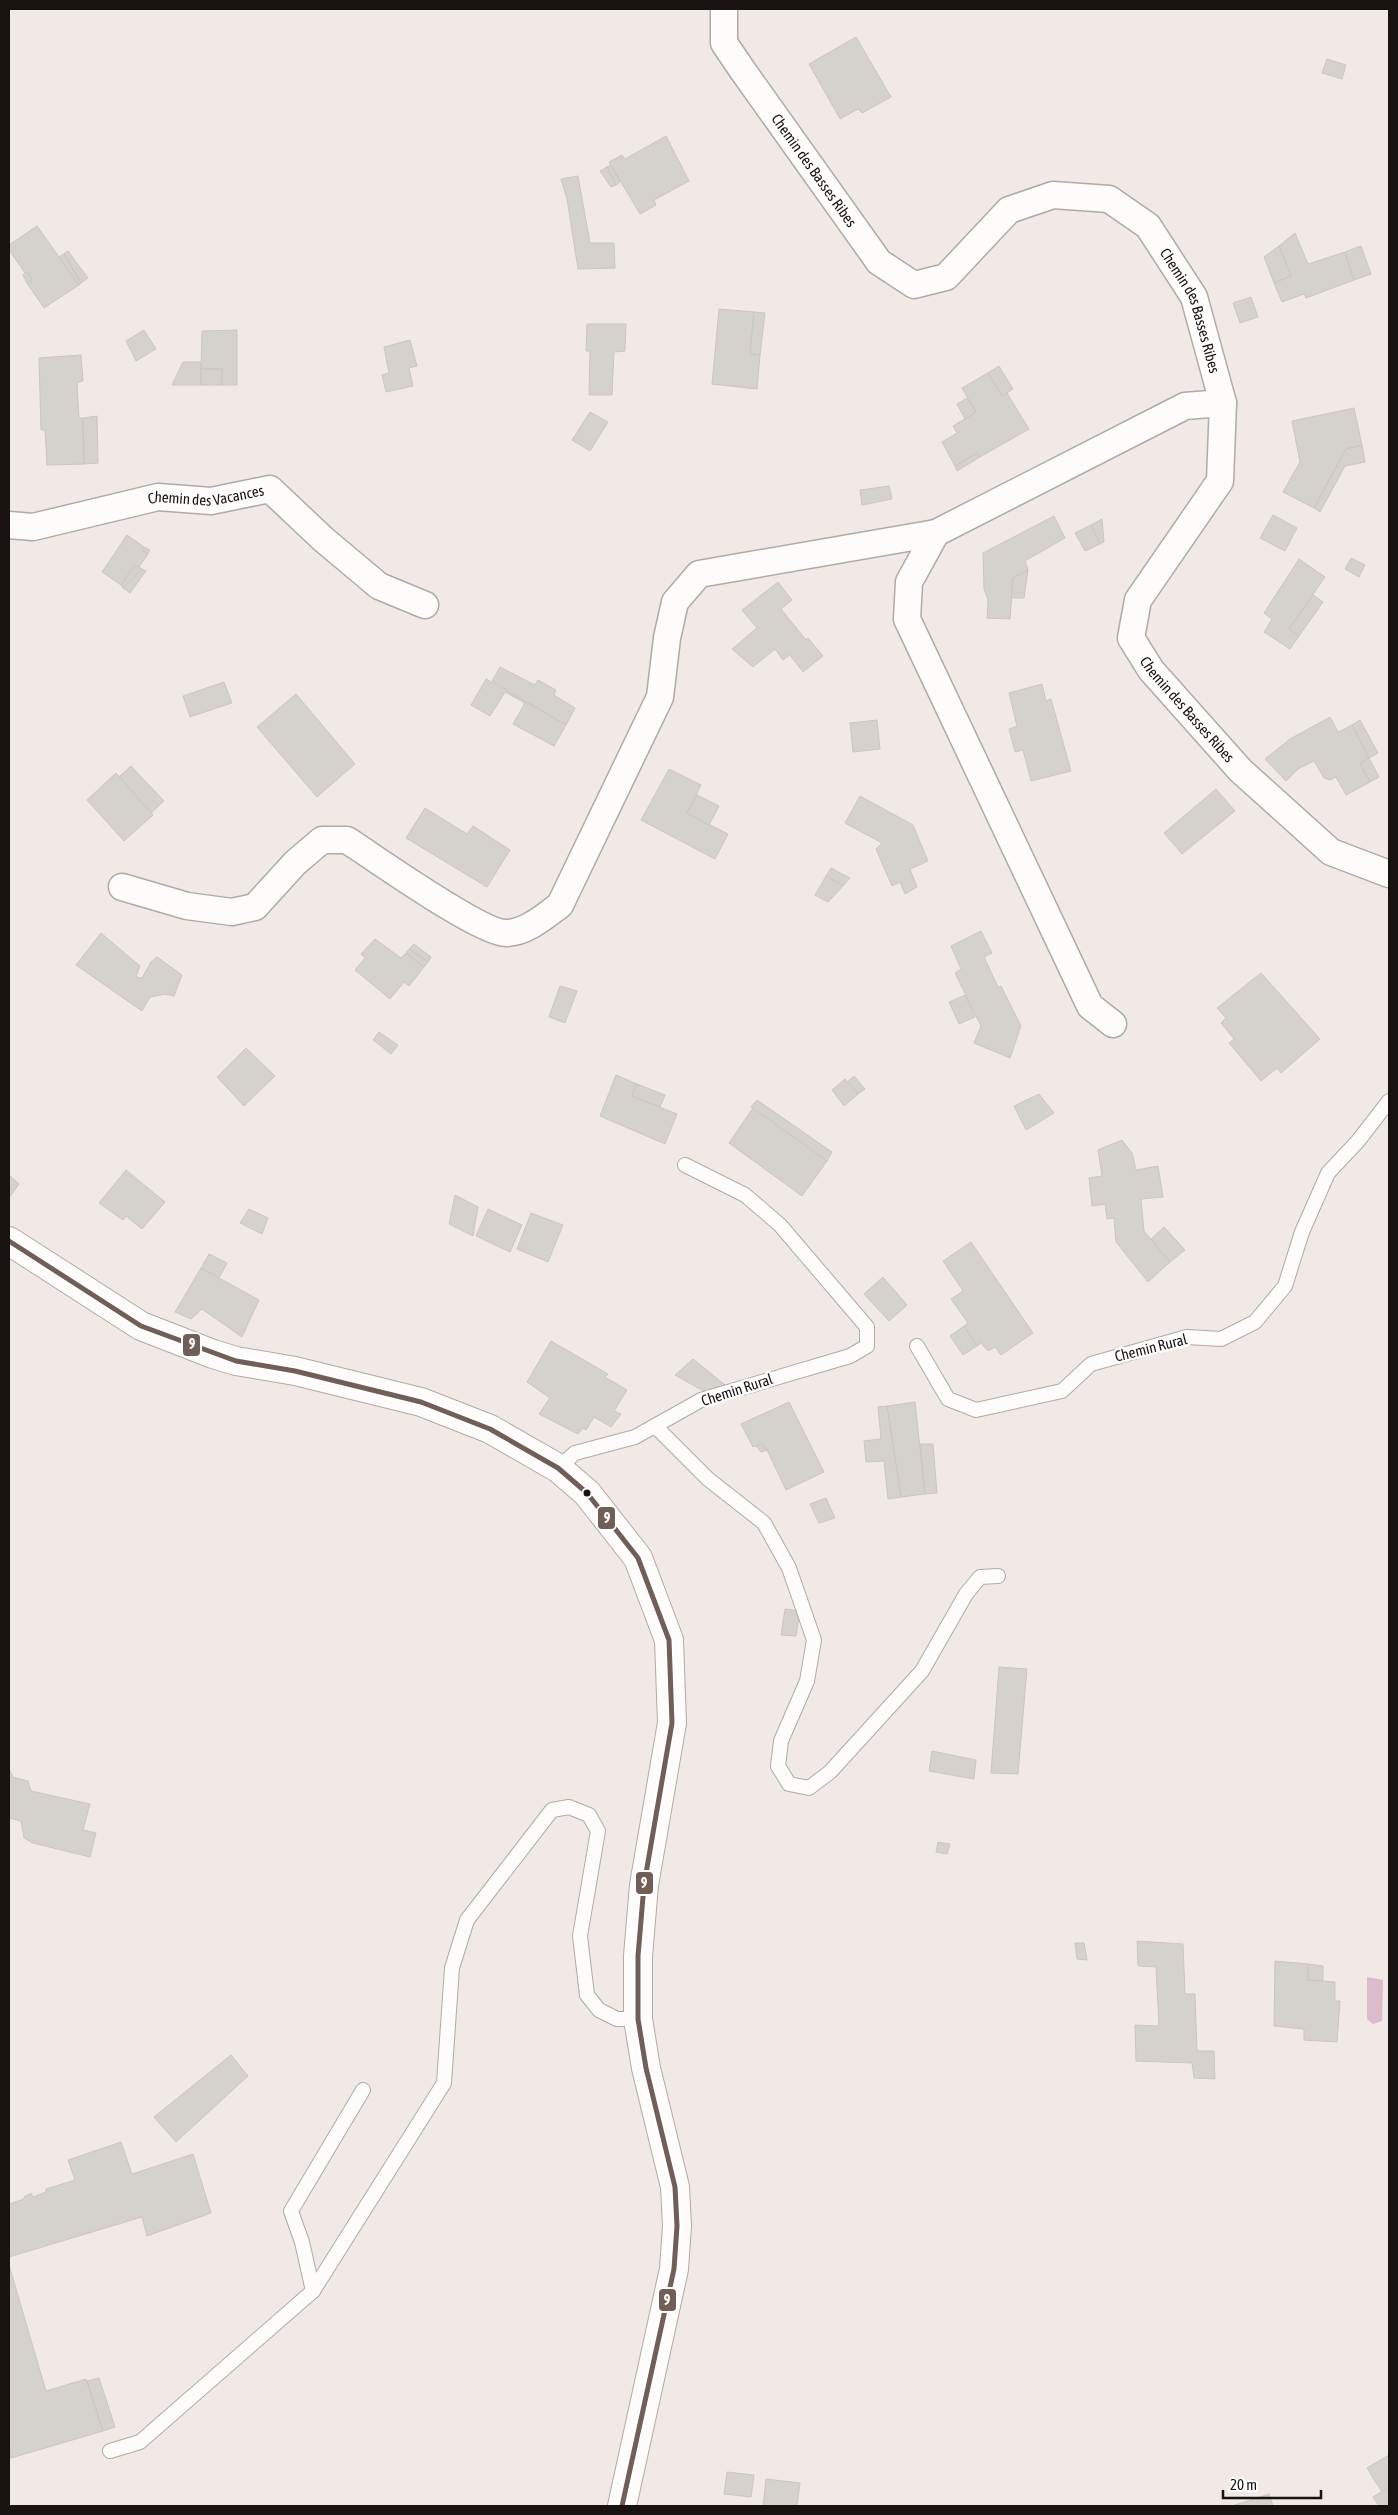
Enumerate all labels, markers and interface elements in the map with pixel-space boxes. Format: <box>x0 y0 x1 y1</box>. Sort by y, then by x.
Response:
street label: Chemin des Basses Ribes <box>768 110 860 230</box>
street label: Chemin des Basses Ribes <box>1157 245 1223 375</box>
street label: Chemin des Vacances <box>146 481 265 509</box>
street label: Chemin des Basses Ribes <box>1137 653 1238 766</box>
street label: Chemin Rural <box>1113 1330 1189 1365</box>
line badge: 9 <box>182 1333 201 1357</box>
text: 9 <box>189 1336 196 1352</box>
street label: Chemin Rural <box>699 1370 775 1409</box>
unlabelled marker <box>582 1488 592 1498</box>
line badge: 9 <box>597 1506 616 1530</box>
text: 9 <box>604 1510 611 1526</box>
line badge: 9 <box>635 1871 654 1895</box>
text: 9 <box>641 1875 648 1891</box>
line badge: 9 <box>658 2288 677 2312</box>
text: 9 <box>664 2292 671 2308</box>
scale bar <box>1223 2468 1320 2500</box>
text: 20 m <box>1230 2476 1257 2493</box>

